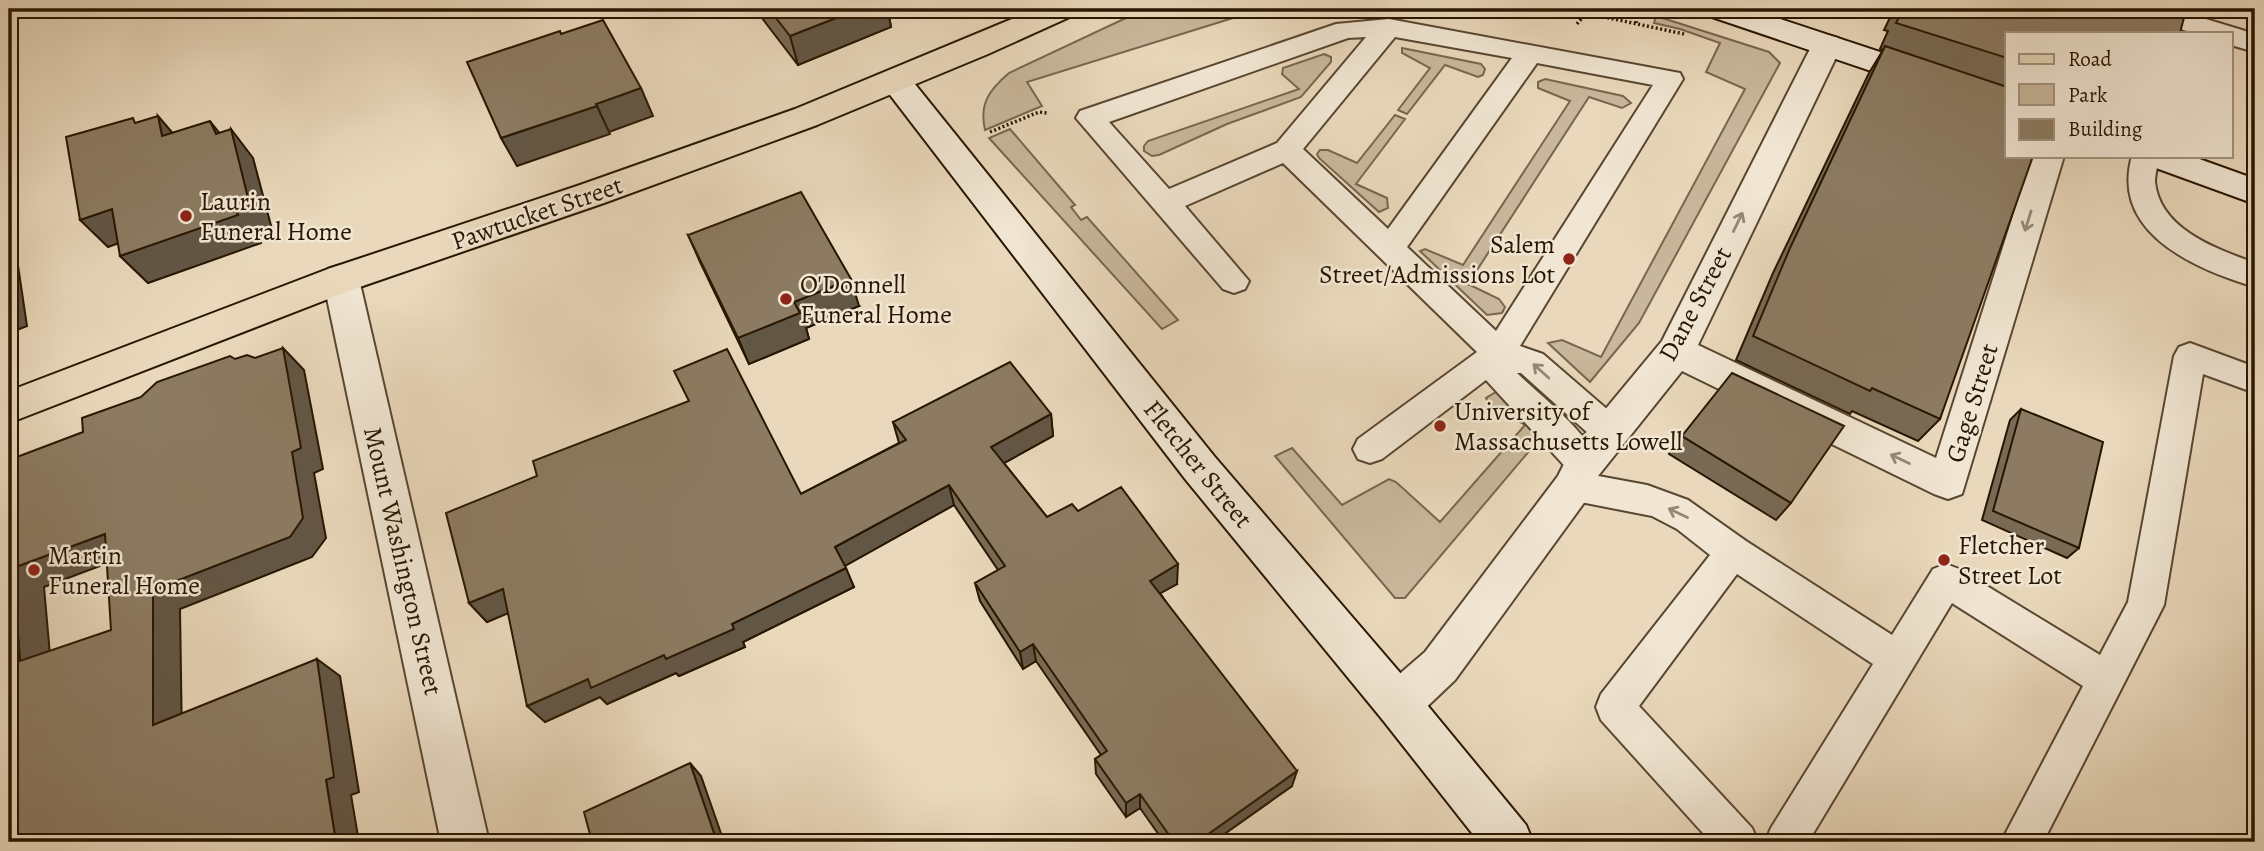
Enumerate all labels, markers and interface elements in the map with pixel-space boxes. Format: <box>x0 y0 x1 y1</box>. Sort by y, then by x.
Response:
legend <box>2005 32 2232 158</box>
text: Road <box>2068 45 2112 73</box>
text: Park <box>2068 81 2108 109</box>
text: Building <box>2068 115 2143 143</box>
street label: Pawtucket Street <box>447 167 628 259</box>
place label: Laurin Funeral Home <box>200 184 352 249</box>
marker: Laurin Funeral Home <box>178 208 194 224</box>
one-way arrow <box>2021 210 2034 232</box>
one-way arrow <box>1732 212 1745 233</box>
place label: Salem Street/Admissions Lot <box>1319 227 1555 292</box>
street label: Dane Street <box>1650 240 1740 368</box>
marker: Salem Street/Admissions Lot <box>1561 251 1577 267</box>
place label: O'Donnell Funeral Home <box>800 267 952 332</box>
marker: O'Donnell Funeral Home <box>778 291 794 307</box>
street label: Gage Street <box>1937 339 2007 467</box>
one-way arrow <box>1532 363 1550 379</box>
street label: Fletcher Street <box>1135 393 1261 536</box>
place label: University of Massachusetts Lowell <box>1454 394 1683 459</box>
marker: University of Massachusetts Lowell <box>1432 418 1448 434</box>
street label: Mount Washington Street <box>355 423 451 699</box>
one-way arrow <box>1890 452 1911 465</box>
one-way arrow <box>1668 505 1689 519</box>
place label: Fletcher Street Lot <box>1958 528 2062 593</box>
place label: Martin Funeral Home <box>48 538 200 603</box>
marker: Fletcher Street Lot <box>1936 552 1952 568</box>
marker: Martin Funeral Home <box>26 562 42 578</box>

